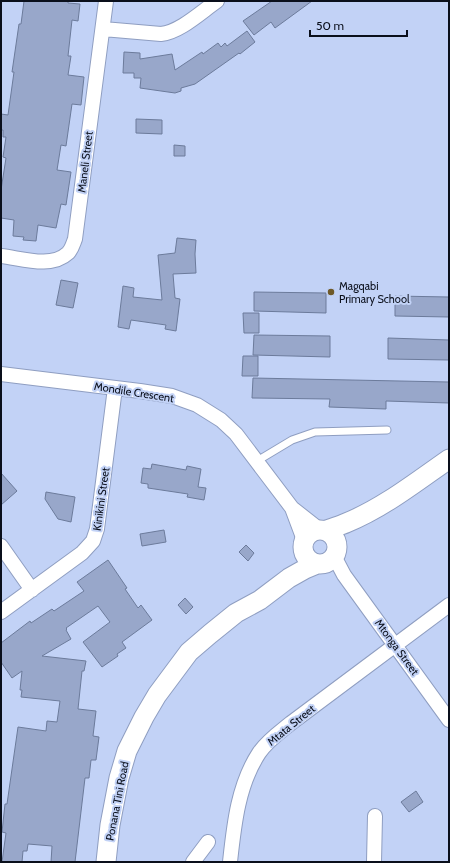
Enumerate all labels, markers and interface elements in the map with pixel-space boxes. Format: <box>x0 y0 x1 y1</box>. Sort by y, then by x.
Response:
scale bar <box>310 12 407 38</box>
text: 50 m <box>316 18 344 33</box>
street label: Maneli Street <box>74 130 96 193</box>
place label: Magqabi Primary School <box>339 279 410 306</box>
marker: Magqabi Primary School <box>326 287 336 297</box>
street label: Mondile Crescent <box>93 379 175 405</box>
street label: Kinikini Street <box>90 466 112 532</box>
street label: Mtonga Street <box>372 616 422 678</box>
street label: Mtata Street <box>264 701 318 748</box>
street label: Ponana Tini Road <box>102 760 132 842</box>

